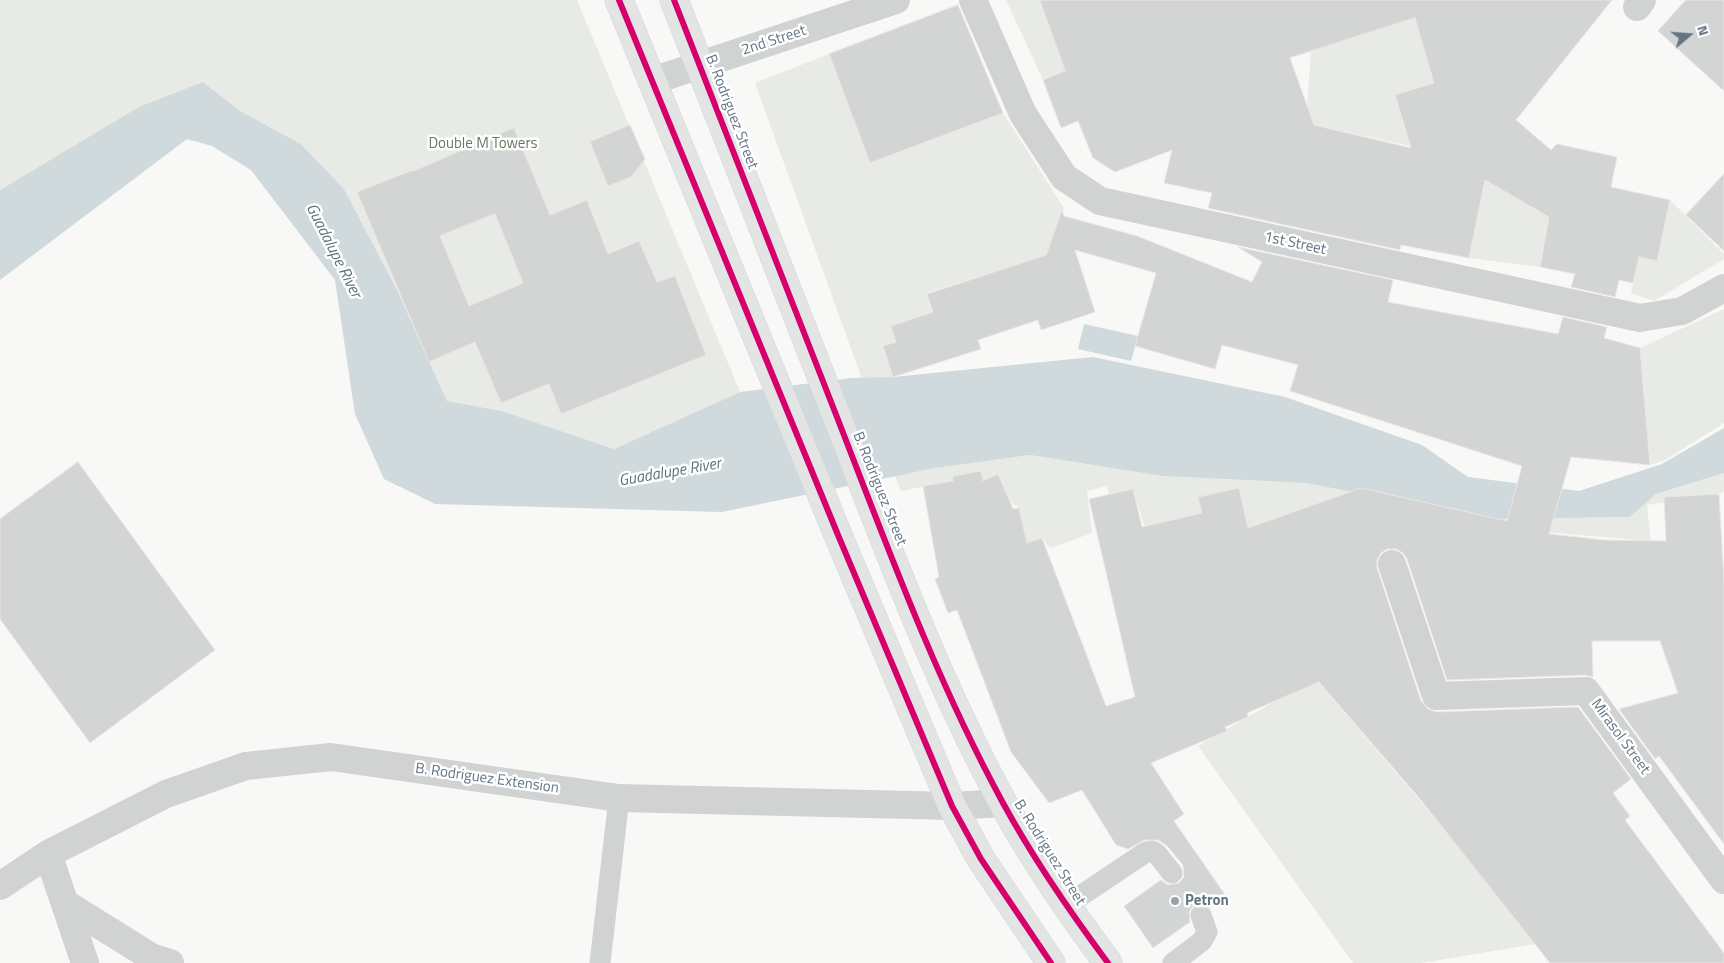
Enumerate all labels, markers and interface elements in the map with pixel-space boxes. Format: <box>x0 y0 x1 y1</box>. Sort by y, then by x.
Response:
north arrow <box>1664 10 1714 60</box>
street label: 2nd Street <box>740 22 808 60</box>
text: N <box>1692 22 1715 38</box>
street label: B. Rodriguez Street <box>701 52 761 172</box>
park label: Double M Towers <box>428 135 538 153</box>
water label: Guadalupe River <box>301 201 365 301</box>
street label: 1st Street <box>1263 229 1327 259</box>
street label: B. Rodriguez Street <box>848 429 910 549</box>
water label: Guadalupe River <box>617 455 723 491</box>
street label: Mirasol Street <box>1587 696 1653 778</box>
street label: B. Rodriguez Extension <box>414 760 560 798</box>
street label: B. Rodriguez Street <box>1009 797 1089 909</box>
place label: Petron <box>1185 892 1229 910</box>
marker: Petron <box>1169 895 1181 907</box>

